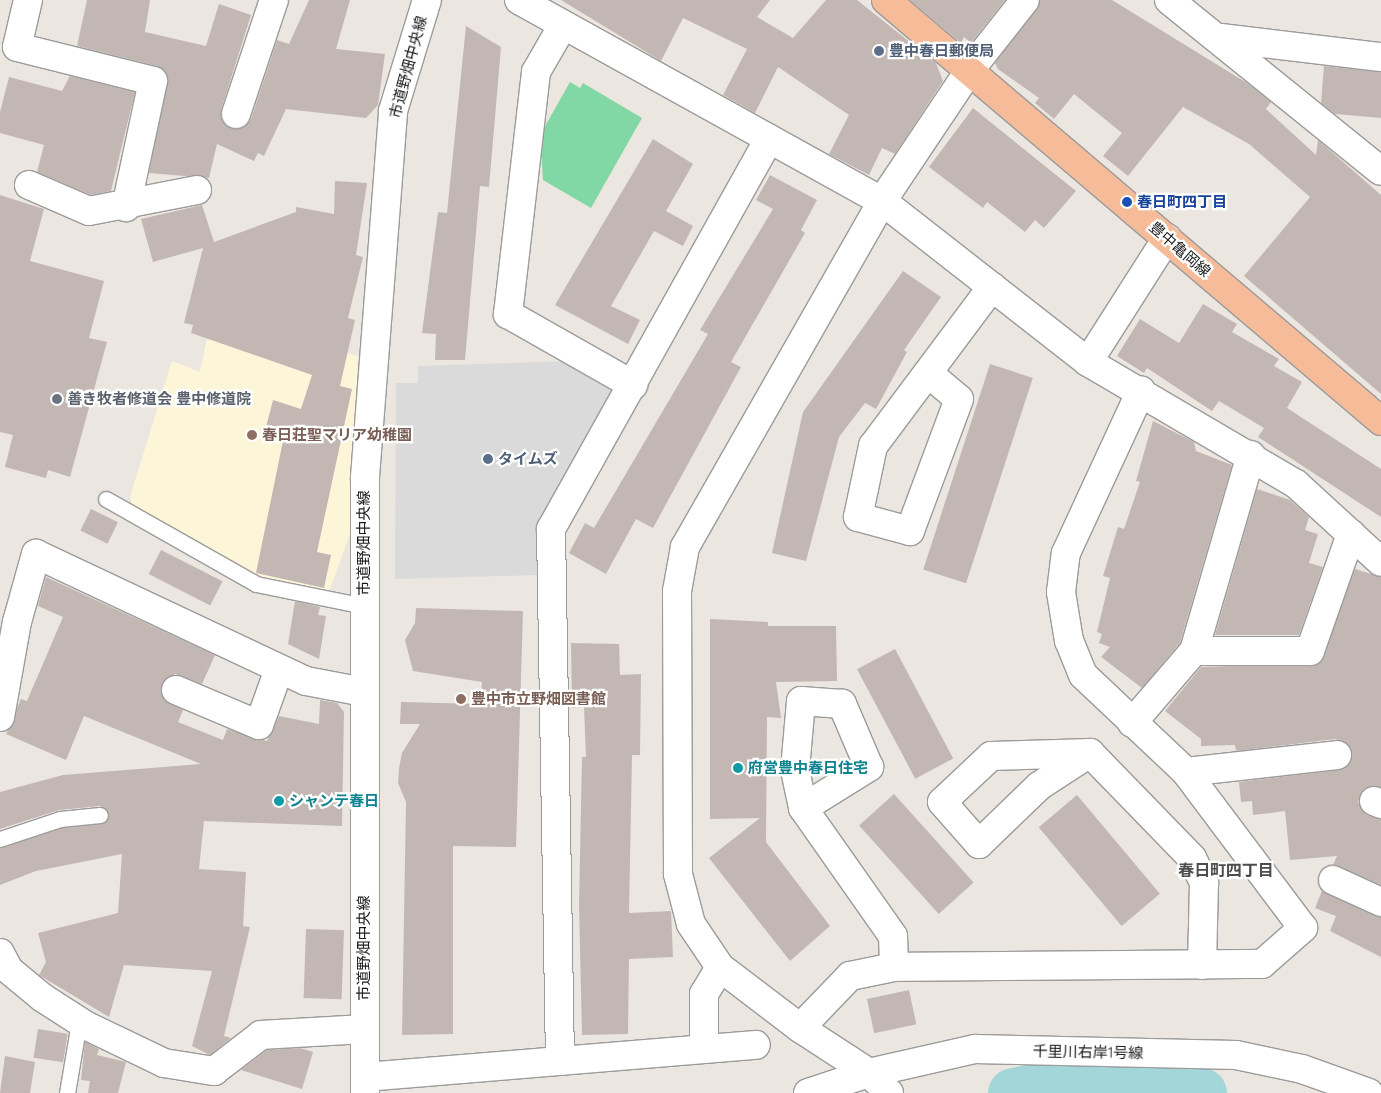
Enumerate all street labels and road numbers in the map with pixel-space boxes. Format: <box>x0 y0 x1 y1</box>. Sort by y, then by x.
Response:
street label: 市道野畑中央線 <box>386 14 430 120</box>
street label: 豊中亀岡線 <box>1146 218 1214 280</box>
street label: 市道野畑中央線 <box>355 491 373 595</box>
street label: 市道野畑中央線 <box>355 896 373 1000</box>
street label: 千里川右岸1号線 <box>1033 1042 1143 1062</box>

